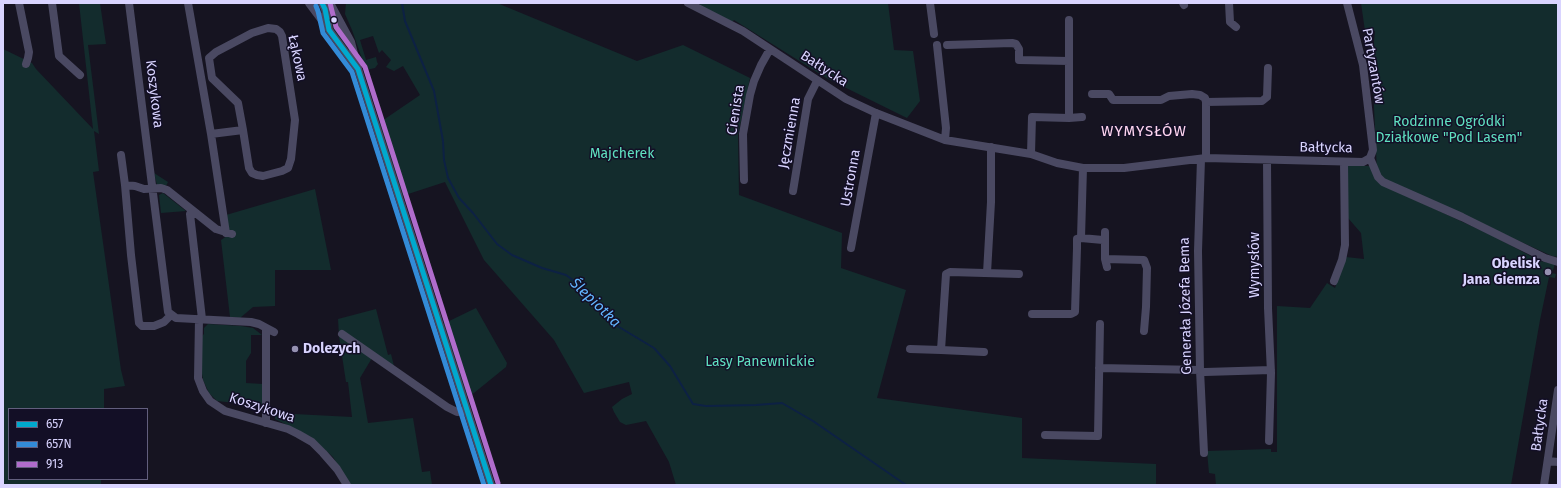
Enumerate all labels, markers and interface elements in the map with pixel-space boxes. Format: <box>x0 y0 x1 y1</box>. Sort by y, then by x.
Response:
unlabelled marker <box>329 15 339 25</box>
street label: Partyzantów <box>1358 27 1388 105</box>
street label: Łąkowa <box>284 33 310 83</box>
street label: Bałtycka <box>797 47 851 91</box>
street label: Koszykowa <box>141 59 167 129</box>
street label: Cienista <box>724 84 748 136</box>
street label: Jęczmienna <box>775 96 805 170</box>
park label: Rodzinne Ogródki Działkowe "Pod Lasem" <box>1376 114 1522 146</box>
district label: WYMYSŁÓW <box>1101 123 1187 141</box>
street label: Bałtycka <box>1299 139 1353 157</box>
park label: Majcherek <box>590 146 654 162</box>
street label: Ustronna <box>838 148 864 208</box>
street label: Wymysłów <box>1247 232 1263 298</box>
street label: Generała Józefa Bema <box>1176 237 1196 375</box>
place label: Obelisk Jana Giemza <box>1462 256 1540 288</box>
marker: Obelisk Jana Giemza <box>1543 267 1553 277</box>
water label: Ślepiotka <box>566 274 624 332</box>
place label: Dolezych <box>303 341 360 357</box>
marker: Dolezych <box>290 344 300 354</box>
park label: Lasy Panewnickie <box>705 354 815 370</box>
street label: Koszykowa <box>227 389 297 427</box>
street label: Bałtycka <box>1528 397 1552 453</box>
legend <box>8 408 148 480</box>
text: 657 <box>46 417 63 431</box>
text: 657N <box>46 437 72 451</box>
text: 913 <box>46 457 63 471</box>

